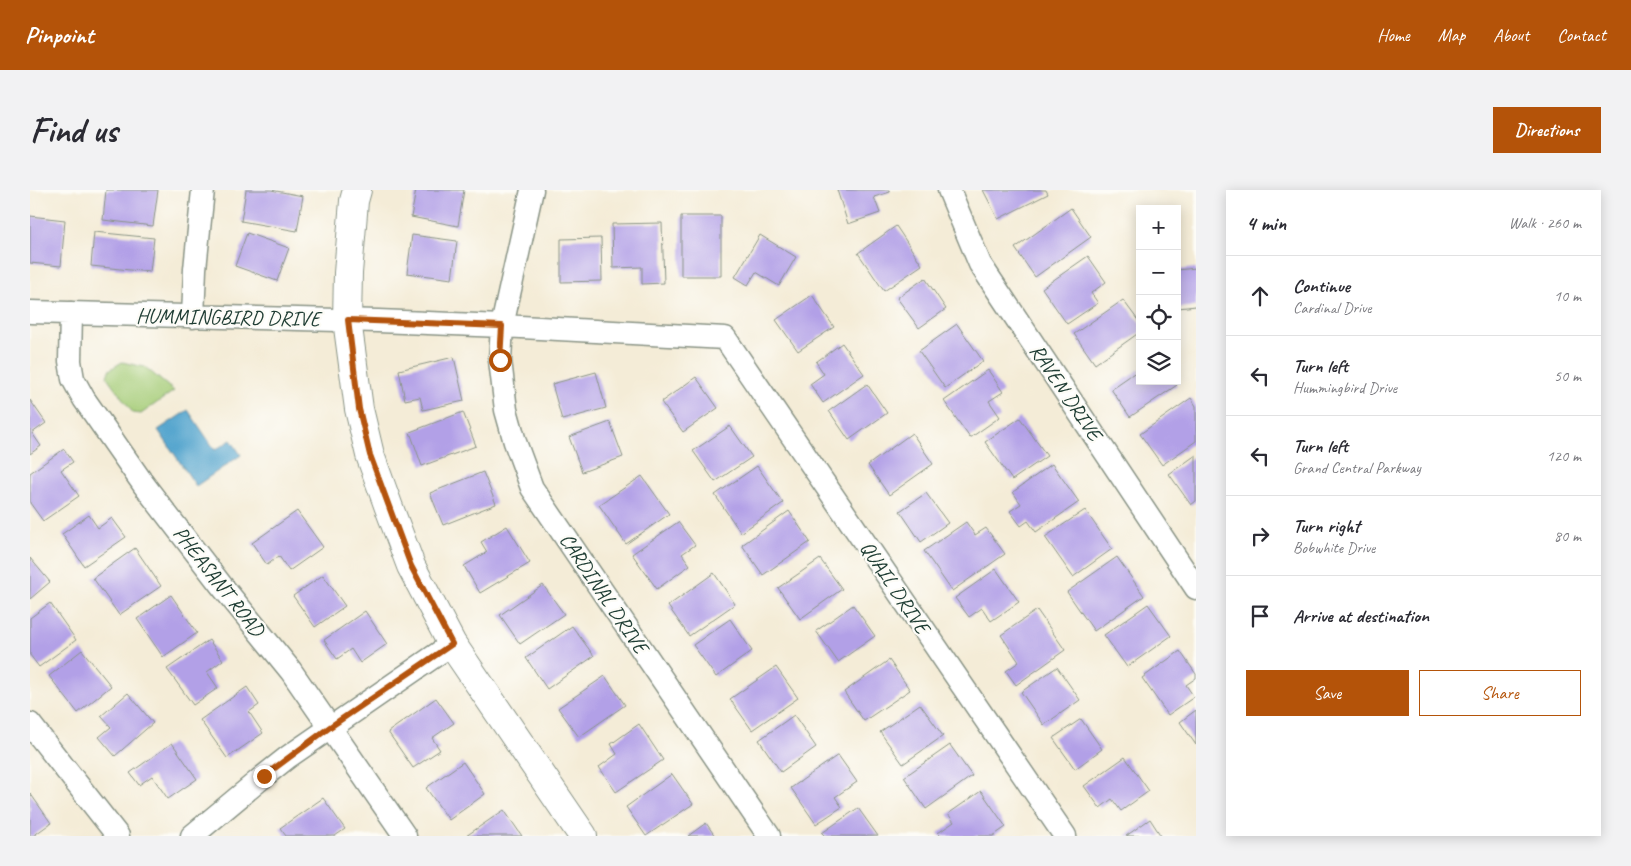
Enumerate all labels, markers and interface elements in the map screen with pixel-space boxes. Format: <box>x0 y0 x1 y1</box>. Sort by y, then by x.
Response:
text: Pinpoint <box>25 20 94 50</box>
text: Home <box>1377 24 1410 46</box>
text: Map <box>1438 24 1465 46</box>
text: About <box>1493 24 1529 46</box>
text: Contact <box>1557 24 1606 46</box>
button: Directions <box>1493 107 1601 153</box>
text: Find us <box>30 108 117 153</box>
map controls <box>1136 205 1181 385</box>
button: + <box>1136 205 1181 250</box>
text: 4 min <box>1246 210 1286 236</box>
text: Walk · 260 m <box>1509 213 1581 233</box>
button: − <box>1136 250 1181 295</box>
text: Continue <box>1293 274 1350 298</box>
icon: ahead <box>1246 282 1274 310</box>
text: 10 m <box>1554 286 1581 306</box>
button: locate <box>1136 295 1181 340</box>
text: Cardinal Drive <box>1293 298 1371 318</box>
street label: HUMMINGBIRD DRIVE <box>136 302 323 332</box>
street label: RAVEN DRIVE <box>1024 339 1109 448</box>
button: layers <box>1136 340 1181 385</box>
route start <box>489 349 512 372</box>
text: Turn left <box>1293 354 1348 378</box>
icon: left <box>1246 362 1274 390</box>
text: 50 m <box>1554 366 1581 386</box>
text: Hummingbird Drive <box>1293 378 1397 398</box>
text: Turn left <box>1293 434 1348 458</box>
icon: left <box>1246 442 1274 470</box>
text: 120 m <box>1547 446 1581 466</box>
text: Grand Central Parkway <box>1293 458 1421 478</box>
text: Turn right <box>1293 514 1360 538</box>
street label: PHEASANT ROAD <box>168 521 271 643</box>
icon: right <box>1246 522 1274 550</box>
text: 80 m <box>1554 526 1581 546</box>
street label: CARDINAL DRIVE <box>554 528 655 660</box>
street label: QUAIL DRIVE <box>855 536 937 640</box>
text: Bobwhite Drive <box>1293 538 1375 558</box>
icon: arrive <box>1246 602 1274 630</box>
text: Arrive at destination <box>1293 604 1429 628</box>
button: Save <box>1246 670 1409 716</box>
button: Share <box>1419 670 1581 716</box>
route end <box>253 765 276 788</box>

